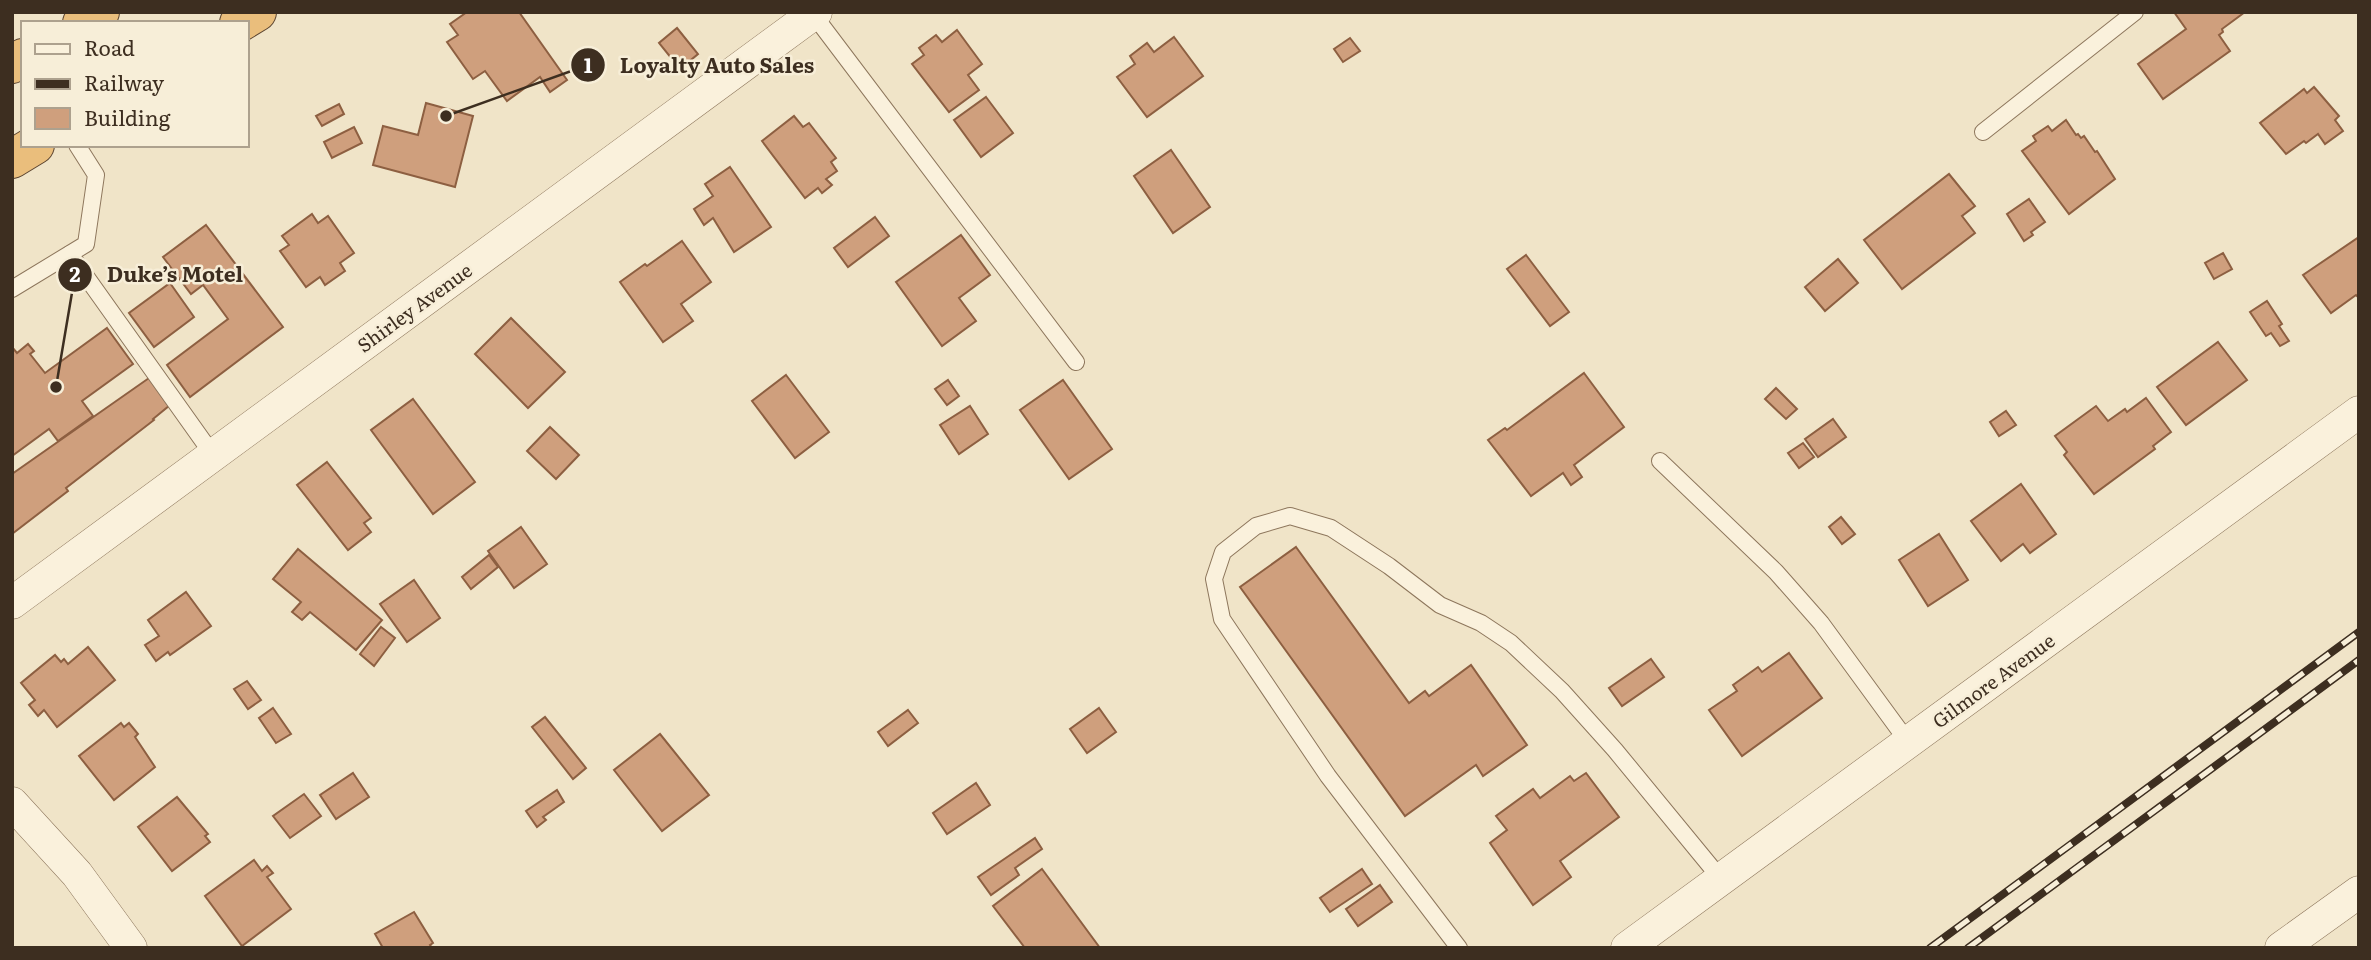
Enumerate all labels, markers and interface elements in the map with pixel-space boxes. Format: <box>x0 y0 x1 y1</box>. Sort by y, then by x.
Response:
legend <box>21 21 248 147</box>
text: Road <box>84 31 135 62</box>
callout: Loyalty Auto Sales <box>570 44 828 86</box>
text: 1 <box>584 48 593 79</box>
text: Loyalty Auto Sales <box>620 48 814 79</box>
text: Railway <box>84 66 165 97</box>
text: Building <box>84 101 171 132</box>
callout: Duke’s Motel <box>58 254 257 296</box>
street label: Shirley Avenue <box>351 256 477 358</box>
text: 2 <box>69 257 81 288</box>
text: Duke’s Motel <box>107 257 244 288</box>
street label: Gilmore Avenue <box>1926 626 2060 734</box>

